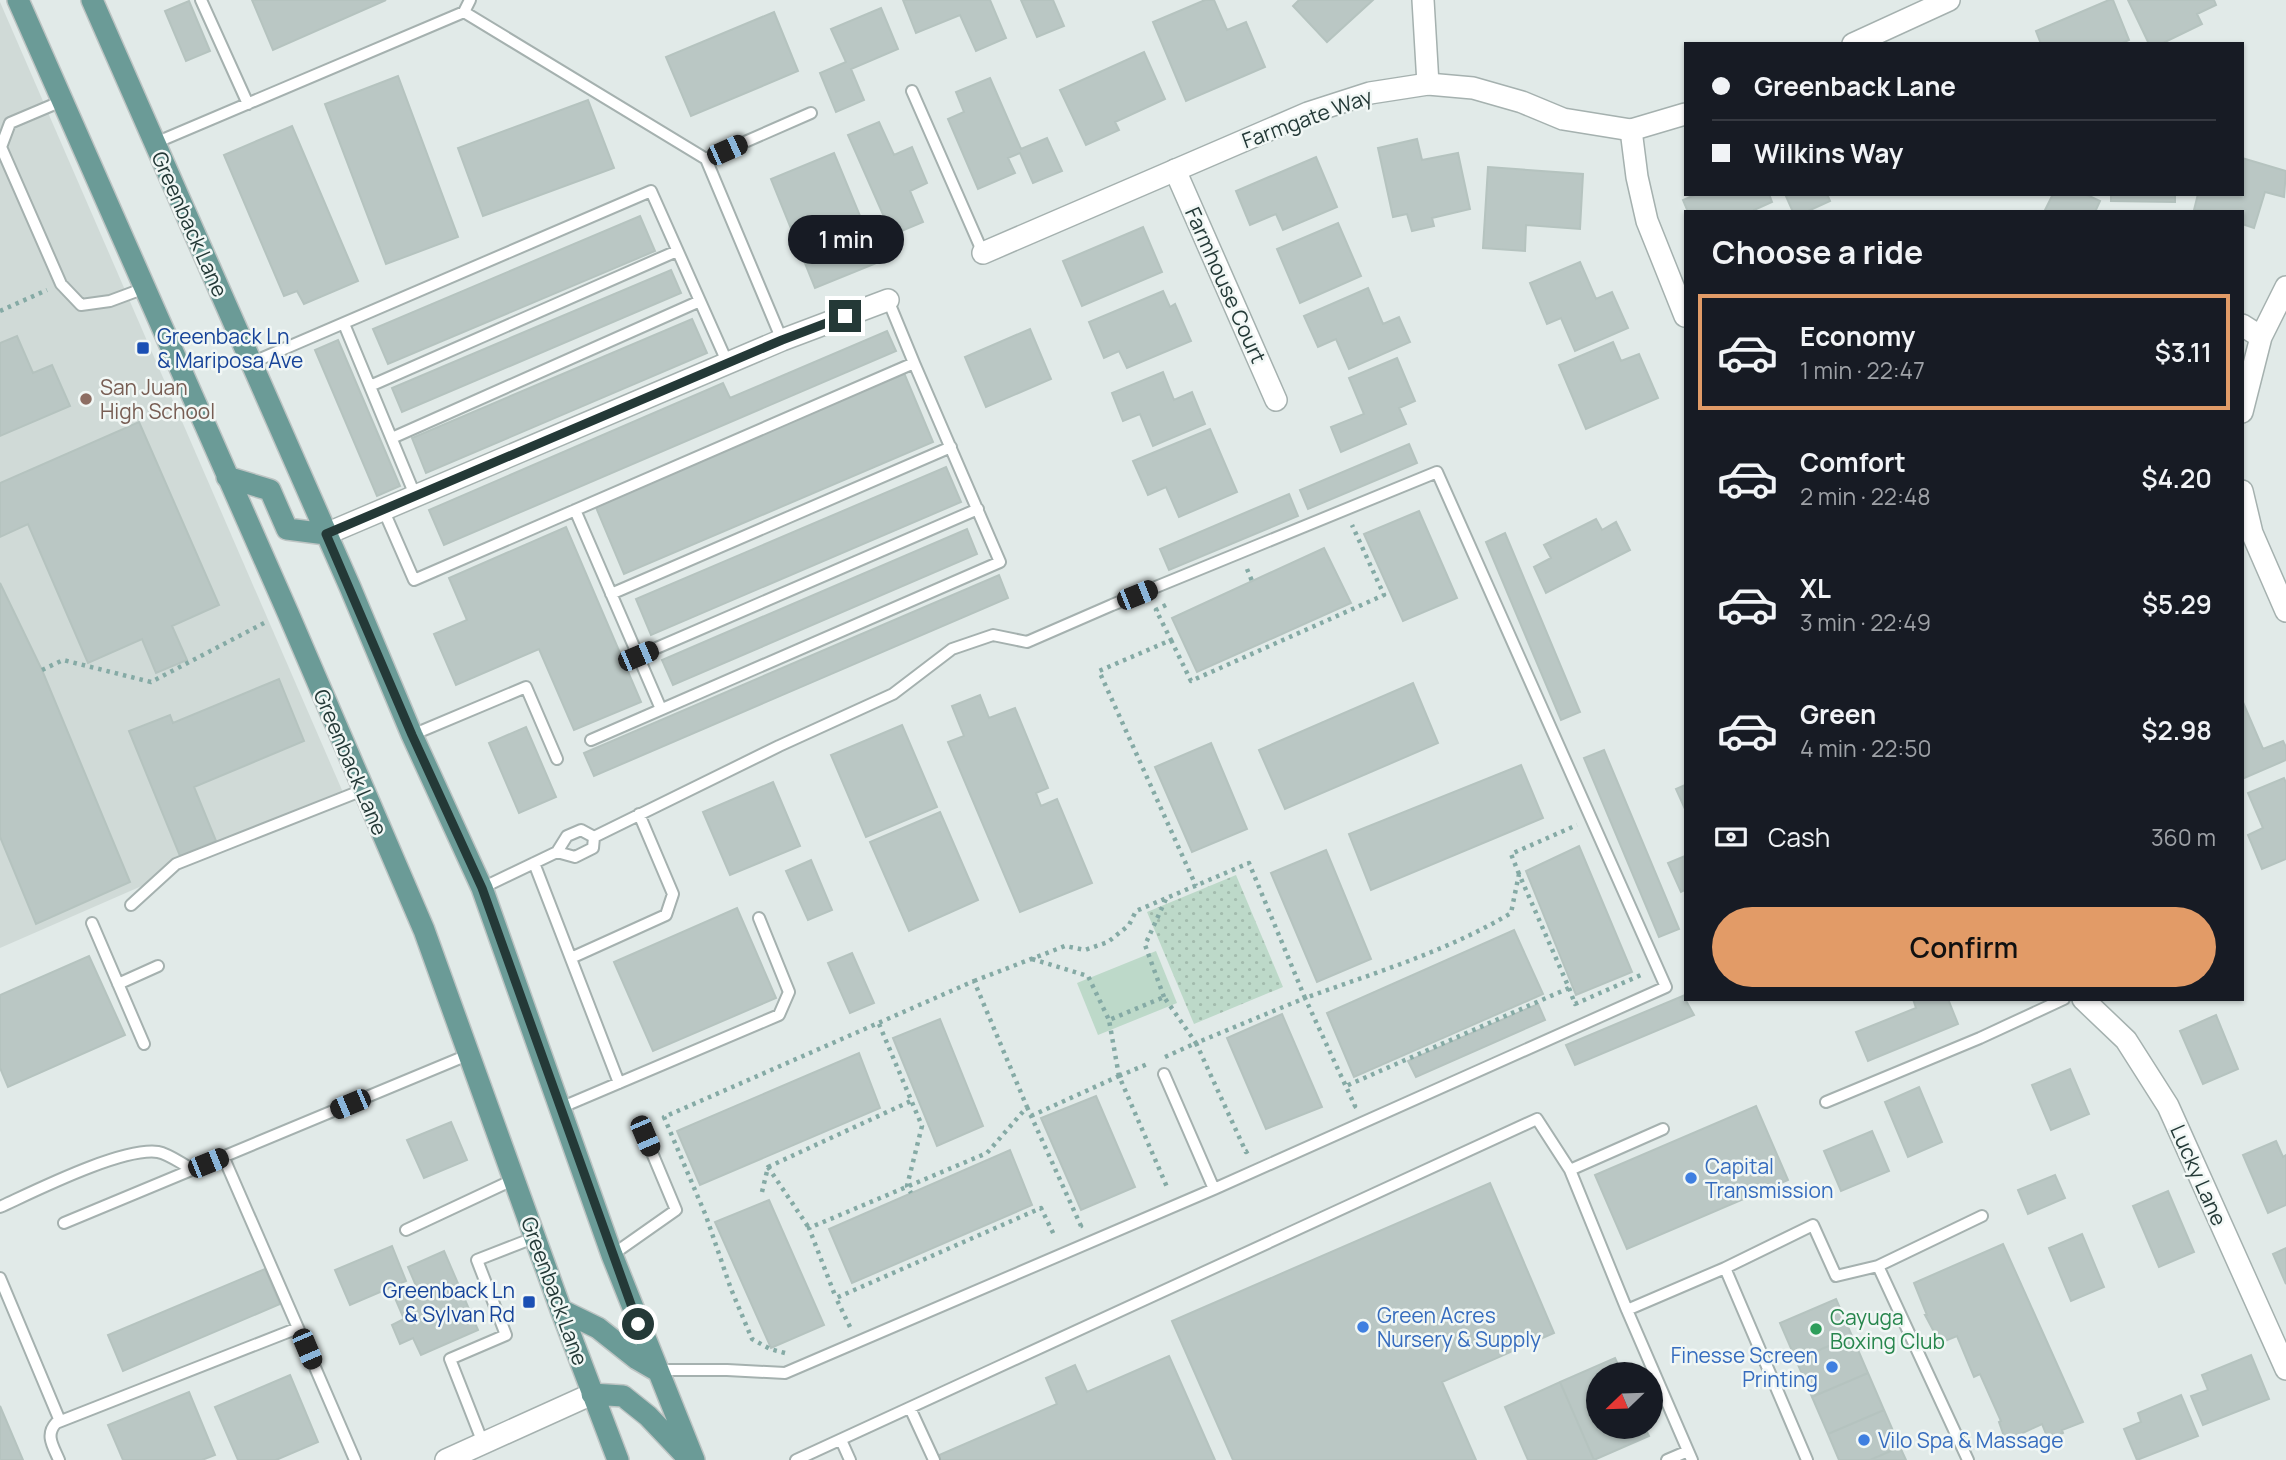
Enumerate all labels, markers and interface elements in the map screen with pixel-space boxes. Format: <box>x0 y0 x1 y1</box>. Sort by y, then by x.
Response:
text: Greenback Lane <box>1754 68 1956 104</box>
street label: Farmgate Way <box>1238 81 1376 155</box>
car <box>704 132 751 168</box>
text: Wilkins Way <box>1754 135 1903 171</box>
street label: Greenback Lane <box>145 147 235 301</box>
street label: Farmhouse Court <box>1179 203 1273 367</box>
callout: 1 min <box>787 215 903 264</box>
text: 1 min <box>819 223 873 255</box>
text: Choose a ride <box>1712 230 1923 274</box>
route end <box>829 300 861 332</box>
text: Economy <box>1800 318 1915 354</box>
icon: car <box>1716 321 1779 384</box>
place label: Greenback Ln & Mariposa Ave <box>157 322 303 374</box>
text: $3.11 <box>2155 334 2212 370</box>
marker: Greenback Ln & Mariposa Ave <box>135 340 151 356</box>
text: 1 min · 22:47 <box>1800 354 1925 386</box>
place label: San Juan High School <box>100 373 215 425</box>
marker: San Juan High School <box>78 391 94 407</box>
text: Comfort <box>1800 444 1906 480</box>
icon: car <box>1716 447 1779 510</box>
text: $4.20 <box>2141 460 2212 496</box>
text: 2 min · 22:48 <box>1800 480 1931 512</box>
text: XL <box>1800 570 1831 606</box>
icon: car <box>1716 573 1779 636</box>
car <box>1114 577 1161 613</box>
text: $5.29 <box>2142 586 2212 622</box>
text: 3 min · 22:49 <box>1800 606 1931 638</box>
car <box>615 638 662 674</box>
street label: Greenback Lane <box>308 685 394 839</box>
text: Green <box>1800 696 1876 732</box>
icon: car <box>1716 699 1779 762</box>
text: $2.98 <box>2142 712 2212 748</box>
text: 4 min · 22:50 <box>1800 732 1932 764</box>
icon: cash <box>1712 818 1750 856</box>
text: Cash <box>1768 819 1830 855</box>
text: 360 m <box>2151 821 2216 853</box>
button: Confirm <box>1712 907 2216 987</box>
car <box>327 1086 374 1122</box>
car <box>628 1113 663 1159</box>
street label: Lucky Lane <box>2164 1120 2234 1230</box>
car <box>185 1145 232 1181</box>
place label: Capital Transmission <box>1705 1152 1833 1204</box>
marker: Capital Transmission <box>1683 1170 1699 1186</box>
street label: Greenback Lane <box>515 1213 595 1369</box>
place label: Greenback Ln & Sylvan Rd <box>383 1276 515 1328</box>
marker: Greenback Ln & Sylvan Rd <box>521 1294 537 1310</box>
place label: Green Acres Nursery & Supply <box>1377 1301 1541 1353</box>
place label: Cayuga Boxing Club <box>1830 1303 1945 1355</box>
route start <box>622 1308 654 1340</box>
marker: Green Acres Nursery & Supply <box>1355 1319 1371 1335</box>
marker: Cayuga Boxing Club <box>1808 1321 1824 1337</box>
car <box>290 1326 325 1372</box>
place label: Finesse Screen Printing <box>1671 1341 1818 1393</box>
marker: Finesse Screen Printing <box>1824 1359 1840 1375</box>
north arrow <box>1586 1362 1662 1438</box>
map controls <box>1586 1362 1663 1439</box>
place label: Vilo Spa & Massage <box>1878 1426 2064 1454</box>
marker: Vilo Spa & Massage <box>1856 1432 1872 1448</box>

